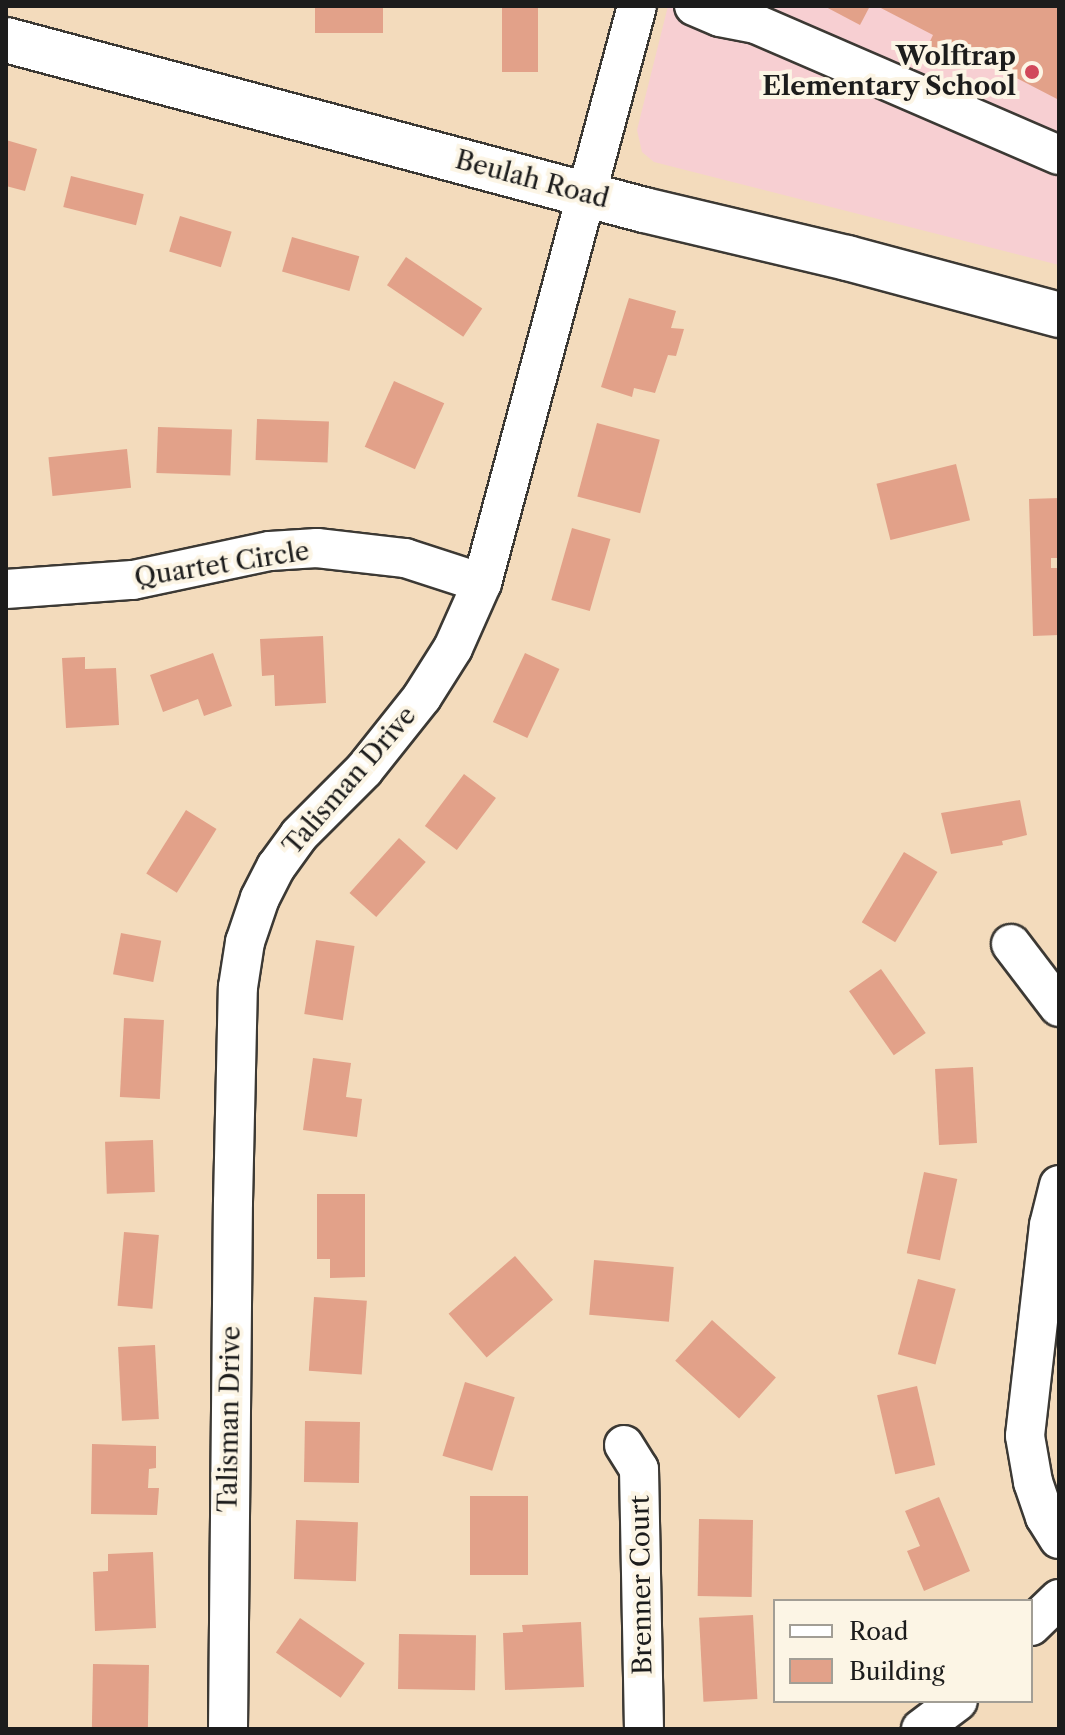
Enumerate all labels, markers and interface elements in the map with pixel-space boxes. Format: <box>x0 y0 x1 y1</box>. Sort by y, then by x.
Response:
place label: Wolftrap Elementary School <box>762 41 1016 102</box>
marker: Wolftrap Elementary School <box>1023 63 1041 81</box>
street label: Beulah Road <box>452 145 612 215</box>
street label: Quartet Circle <box>132 536 312 594</box>
street label: Talisman Drive <box>277 700 423 862</box>
street label: Talisman Drive <box>213 1326 247 1512</box>
street label: Brenner Court <box>625 1495 659 1675</box>
legend <box>773 1599 1033 1703</box>
text: Road <box>849 1617 908 1646</box>
text: Building <box>849 1657 945 1686</box>

